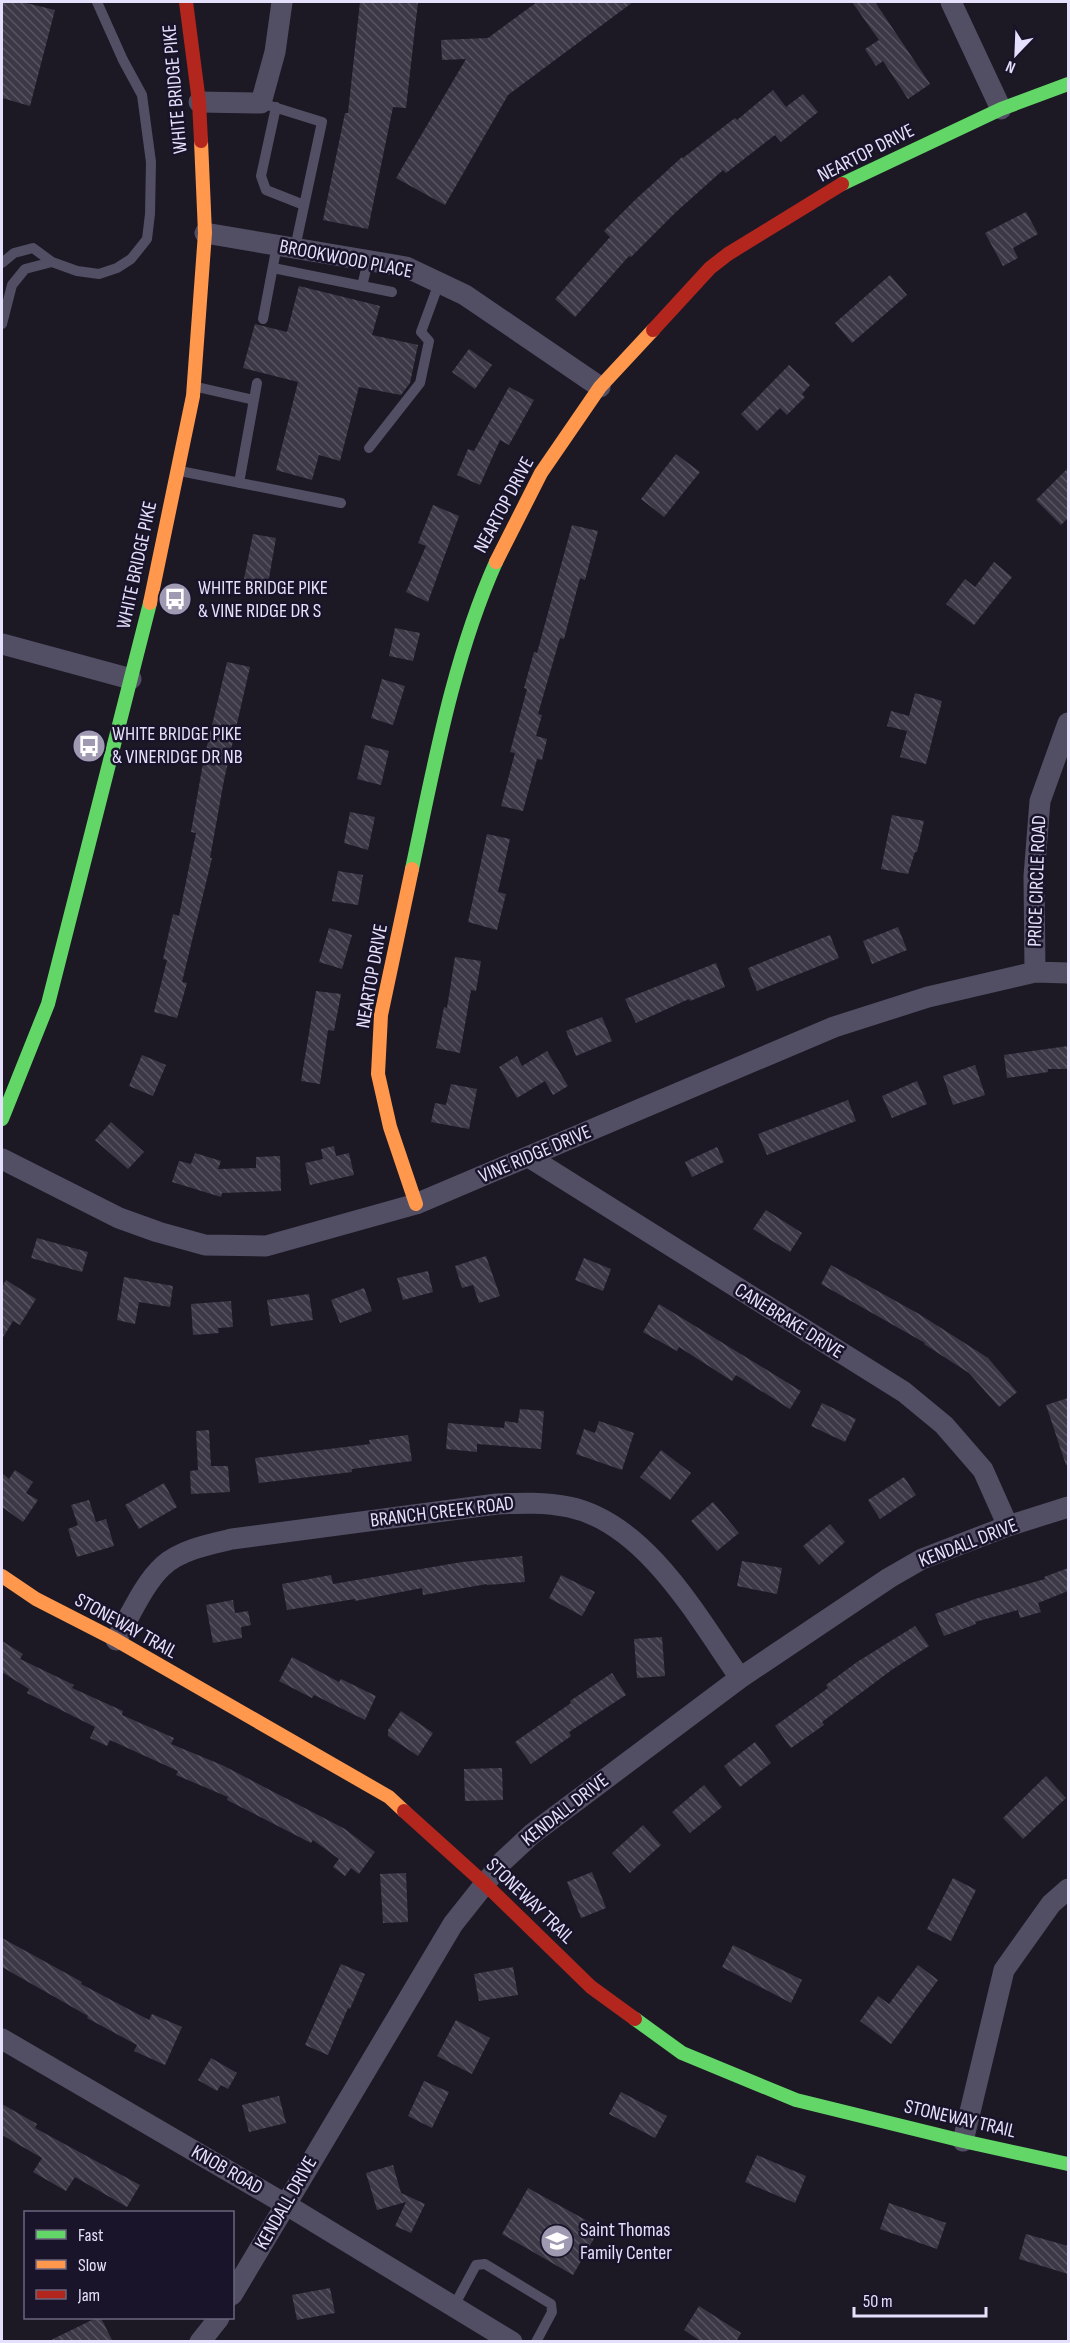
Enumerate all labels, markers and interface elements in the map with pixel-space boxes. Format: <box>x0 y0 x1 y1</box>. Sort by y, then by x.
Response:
street label: WHITE BRIDGE PIKE <box>157 23 193 155</box>
north arrow <box>986 24 1046 84</box>
text: N <box>1003 56 1018 77</box>
street label: NEARTOP DRIVE <box>814 118 918 188</box>
street label: BROOKWOOD PLACE <box>277 234 415 284</box>
street label: NEARTOP DRIVE <box>469 453 539 557</box>
street label: WHITE BRIDGE PIKE <box>112 499 162 631</box>
place label: WHITE BRIDGE PIKE & VINE RIDGE DR S <box>198 576 328 623</box>
bus stop icon: WHITE BRIDGE PIKE & VINE RIDGE DR S <box>157 581 193 617</box>
place label: WHITE BRIDGE PIKE & VINERIDGE DR NB <box>112 722 243 769</box>
bus stop icon: WHITE BRIDGE PIKE & VINERIDGE DR NB <box>71 728 107 764</box>
street label: PRICE CIRCLE ROAD <box>1023 815 1051 947</box>
street label: NEARTOP DRIVE <box>351 922 393 1030</box>
street label: VINE RIDGE DRIVE <box>475 1120 595 1188</box>
street label: CANEBRAKE DRIVE <box>730 1278 848 1364</box>
street label: BRANCH CREEK ROAD <box>369 1491 515 1533</box>
street label: KENDALL DRIVE <box>915 1513 1021 1573</box>
street label: STONEWAY TRAIL <box>71 1588 182 1664</box>
street label: KENDALL DRIVE <box>517 1769 613 1851</box>
street label: STONEWAY TRAIL <box>481 1853 580 1949</box>
street label: STONEWAY TRAIL <box>902 2095 1019 2144</box>
street label: KNOB ROAD <box>187 2140 267 2200</box>
street label: KENDALL DRIVE <box>250 2152 322 2254</box>
legend <box>24 2211 234 2319</box>
place label: Saint Thomas Family Center <box>580 2218 672 2265</box>
school or university icon: Saint Thomas Family Center <box>539 2223 575 2259</box>
text: Fast <box>78 2225 104 2246</box>
text: Slow <box>78 2255 107 2276</box>
scale bar <box>854 2280 986 2318</box>
text: Jam <box>77 2285 100 2306</box>
text: 50 m <box>863 2291 893 2312</box>

